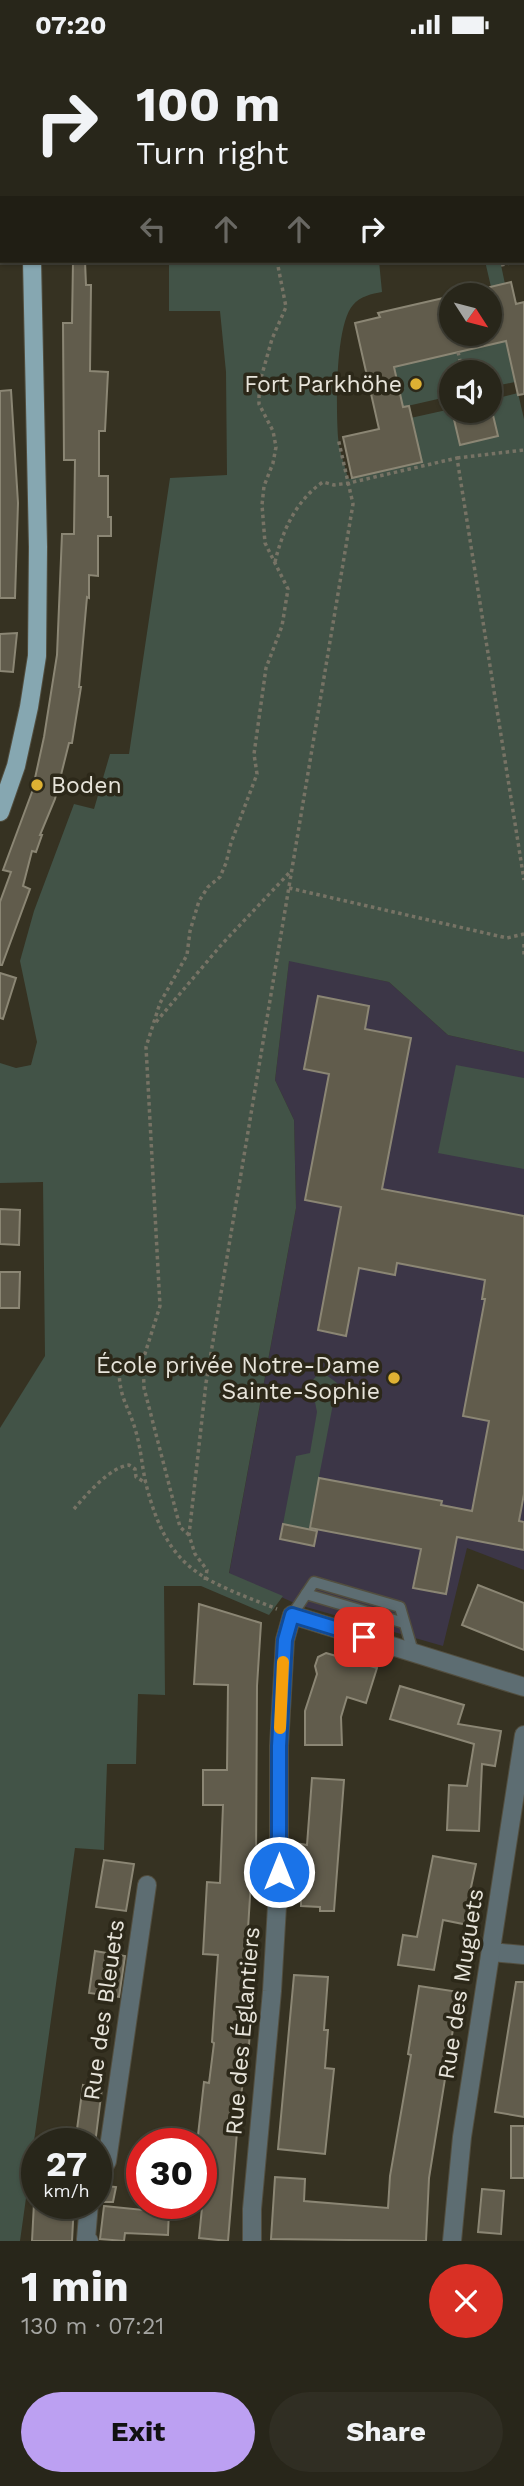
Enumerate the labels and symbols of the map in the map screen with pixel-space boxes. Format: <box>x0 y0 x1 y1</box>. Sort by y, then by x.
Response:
north arrow <box>439 283 502 347</box>
place label: Fort Parkhöhe <box>244 371 402 398</box>
marker: Fort Parkhöhe <box>408 376 424 392</box>
place label: Boden <box>51 772 122 799</box>
marker: Boden <box>29 777 45 793</box>
place label: École privée Notre-Dame Sainte-Sophie <box>96 1352 380 1405</box>
marker: École privée Notre-Dame Sainte-Sophie <box>386 1370 402 1386</box>
pin <box>334 1607 394 1667</box>
position arrow <box>242 1835 316 1909</box>
street label: Rue des Muguets <box>433 1887 489 2081</box>
street label: Rue des Bleuets <box>78 1918 130 2102</box>
street label: Rue des Églantiers <box>220 1926 266 2136</box>
speed limit sign: 30 <box>126 2128 217 2219</box>

